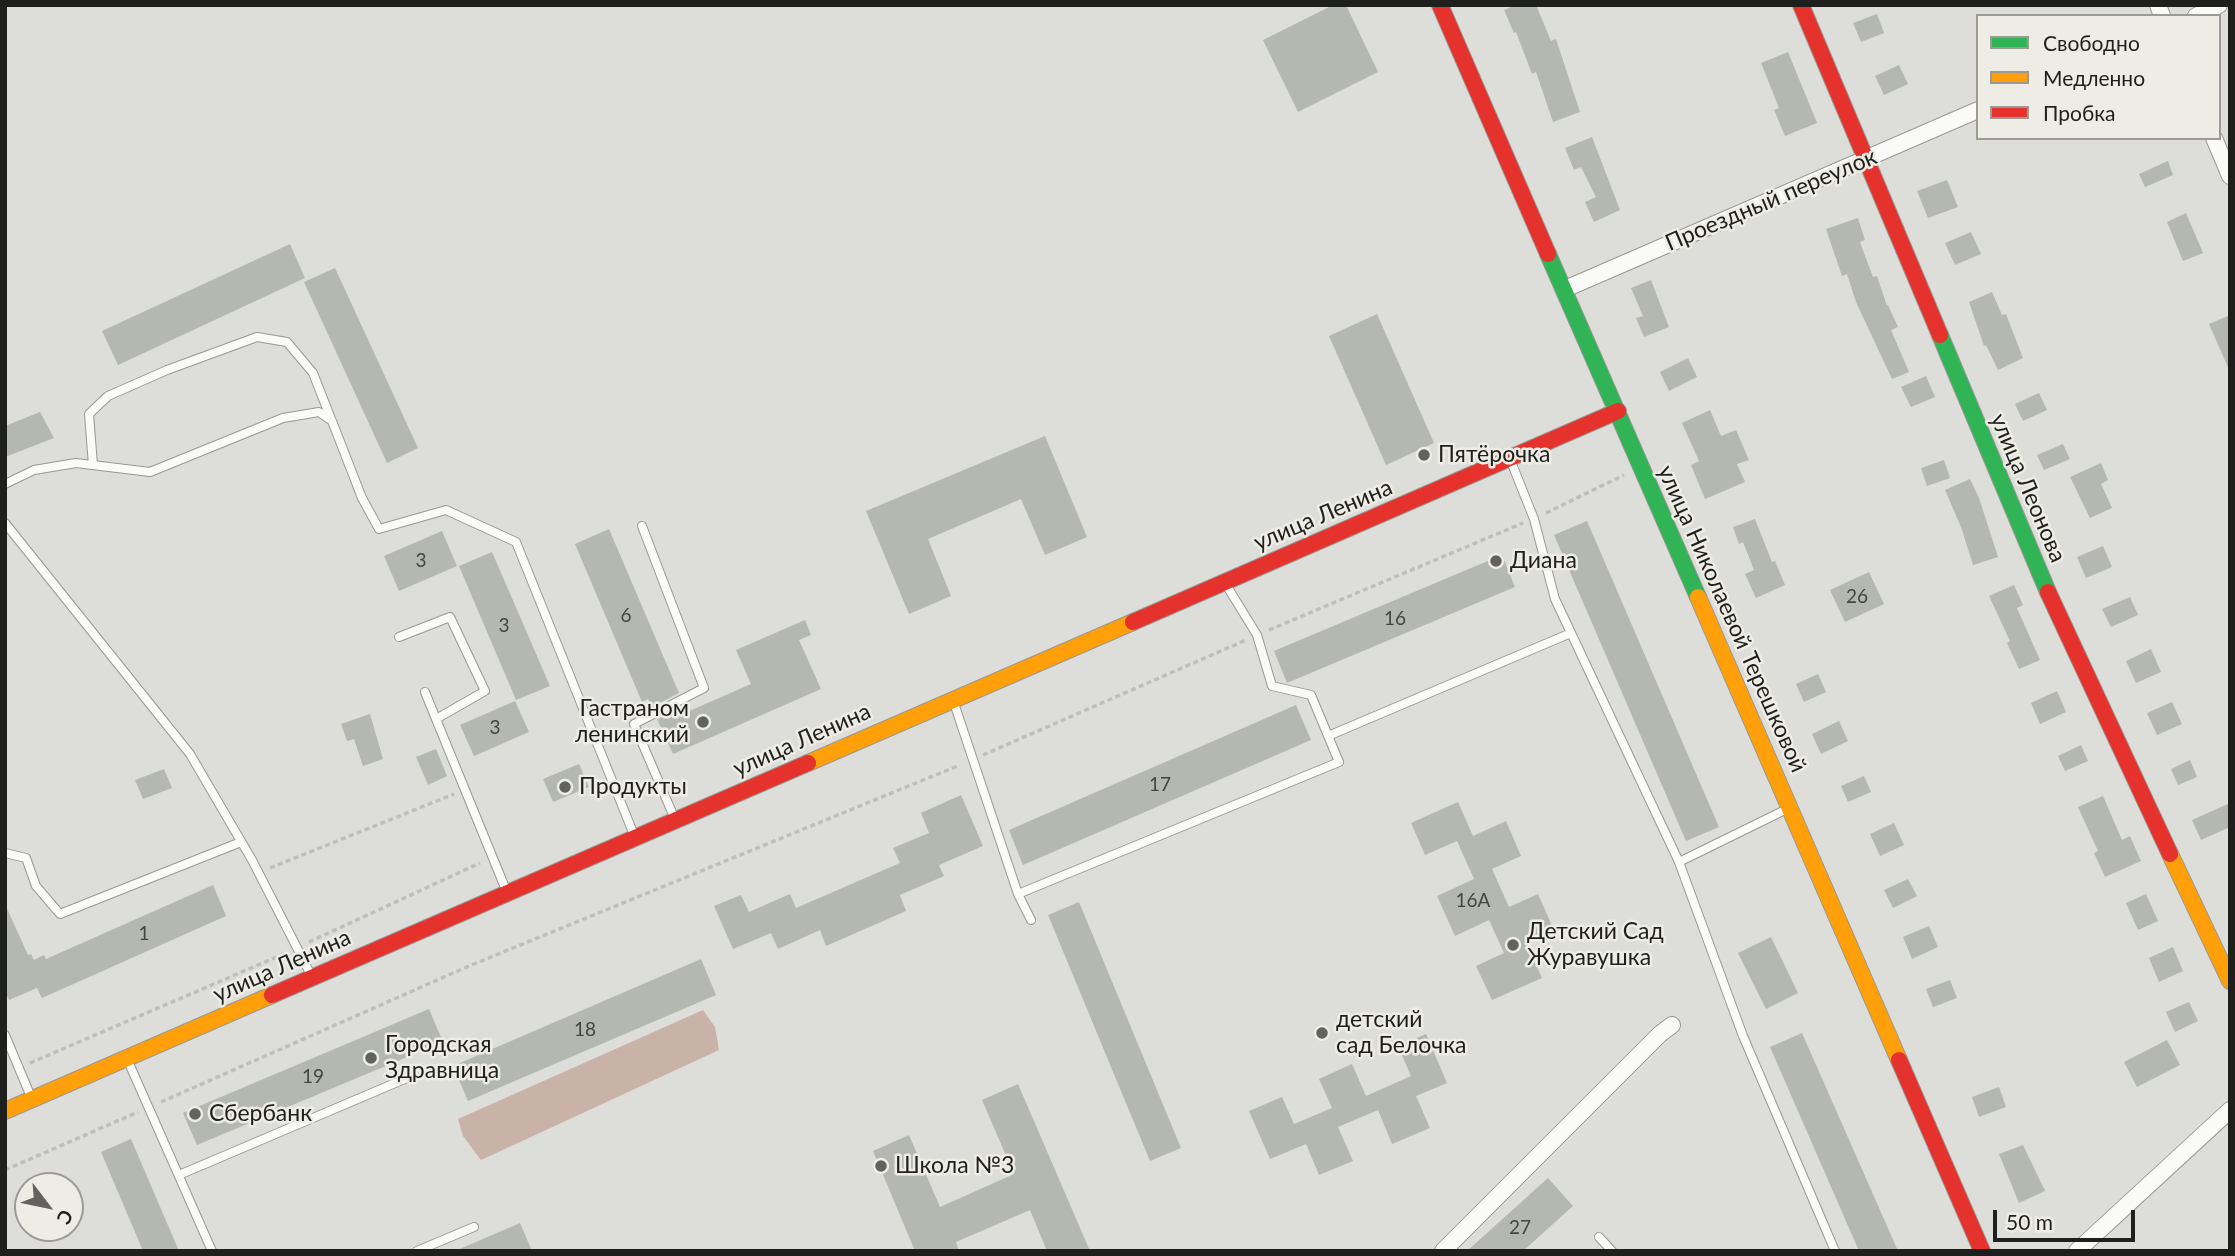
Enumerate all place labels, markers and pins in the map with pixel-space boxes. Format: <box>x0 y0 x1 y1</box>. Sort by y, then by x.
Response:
place label: Пятёрочка <box>1438 441 1550 469</box>
marker: Пятёрочка <box>1416 447 1432 463</box>
place label: Диана <box>1510 547 1577 575</box>
marker: Диана <box>1488 553 1504 569</box>
place label: Гастраном ленинский <box>575 695 689 749</box>
marker: Гастраном ленинский <box>695 714 711 730</box>
place label: Продукты <box>579 773 687 801</box>
marker: Продукты <box>557 779 573 795</box>
place label: Детский Сад Журавушка <box>1527 918 1664 972</box>
marker: Детский Сад Журавушка <box>1505 937 1521 953</box>
place label: детский сад Белочка <box>1336 1006 1467 1060</box>
marker: детский сад Белочка <box>1314 1025 1330 1041</box>
place label: Городская Здравница <box>385 1031 499 1085</box>
marker: Городская Здравница <box>363 1050 379 1066</box>
place label: Сбербанк <box>209 1100 312 1128</box>
marker: Сбербанк <box>187 1106 203 1122</box>
place label: Школа №3 <box>895 1152 1014 1180</box>
marker: Школа №3 <box>873 1158 889 1174</box>

